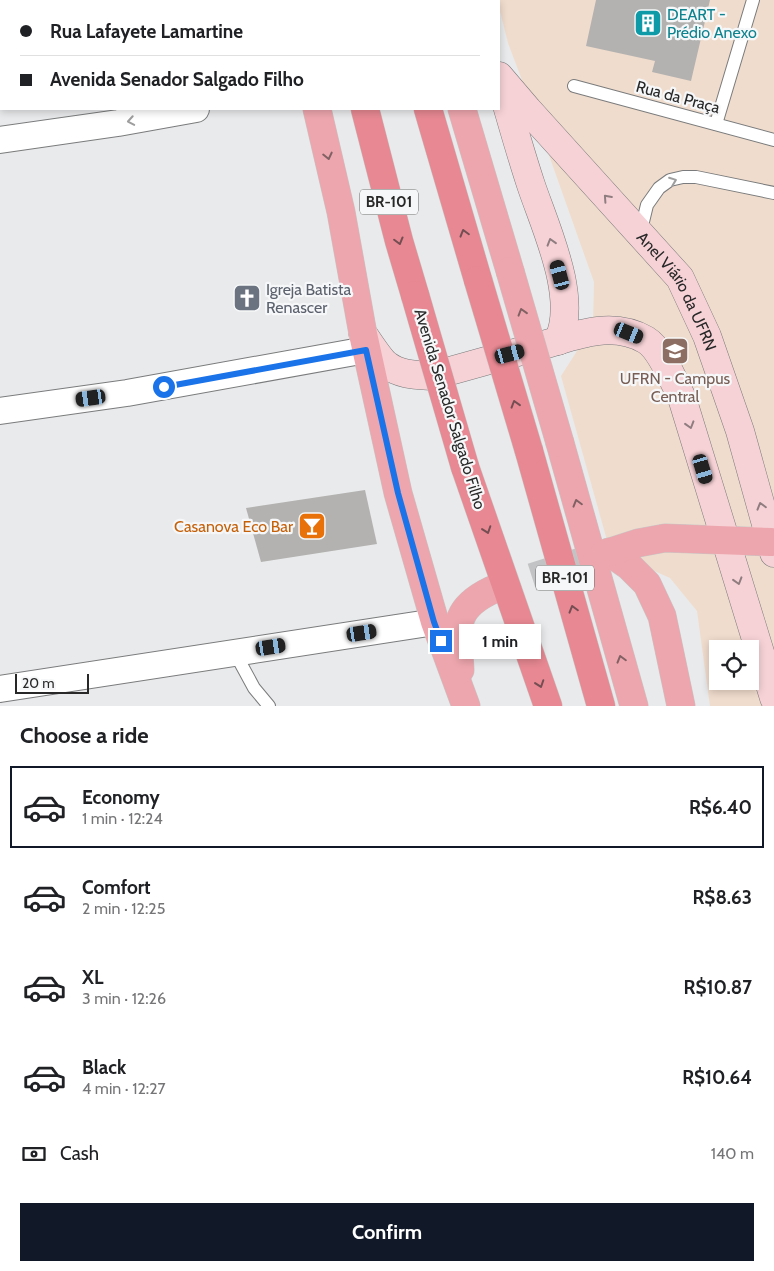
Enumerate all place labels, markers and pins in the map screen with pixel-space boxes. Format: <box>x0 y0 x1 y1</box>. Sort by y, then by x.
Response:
place label: DEART - Prédio Anexo <box>667 5 757 42</box>
building icon: DEART - Prédio Anexo <box>633 8 663 38</box>
place label: Igreja Batista Renascer <box>266 280 351 317</box>
church icon: Igreja Batista Renascer <box>232 283 262 313</box>
school or university icon: UFRN - Campus Central <box>660 336 690 366</box>
place label: UFRN - Campus Central <box>620 369 731 406</box>
bar icon: Casanova Eco Bar <box>297 511 327 541</box>
place label: Casanova Eco Bar <box>174 517 294 536</box>

